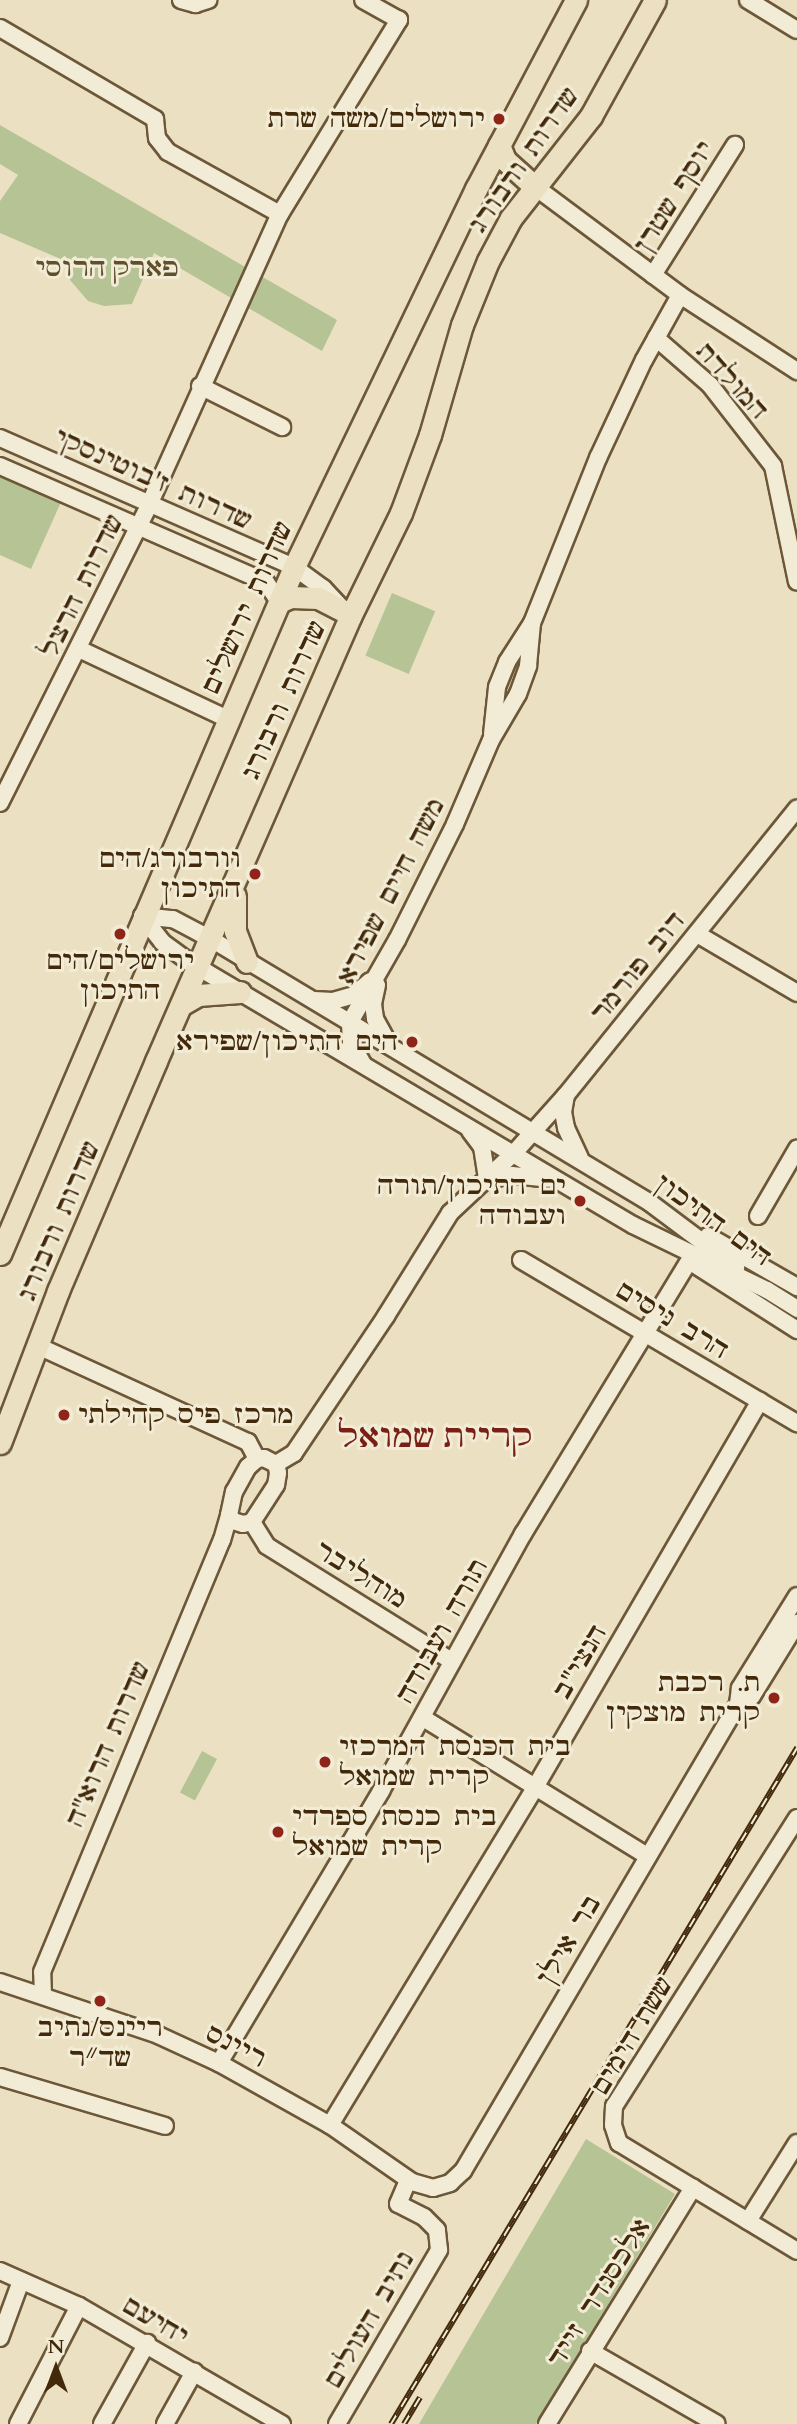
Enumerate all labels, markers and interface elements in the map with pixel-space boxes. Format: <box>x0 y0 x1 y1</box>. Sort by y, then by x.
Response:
street label: שדרות ורבורג <box>464 84 584 236</box>
place label: ירושלים/משה שרת <box>274 103 485 135</box>
marker: ירושלים/משה שרת <box>491 111 507 127</box>
street label: יוסף שטרן <box>629 138 719 256</box>
park label: פארק הרוסי <box>35 252 179 284</box>
street label: המולדת <box>689 336 775 426</box>
street label: שדרות ז'בוטינסקי <box>52 423 254 535</box>
street label: שדרות הרצל <box>35 512 129 660</box>
street label: שדרות ירושלים <box>196 519 298 697</box>
street label: שדרות ורבורג <box>236 619 332 781</box>
street label: משה חיים שפירא <box>333 798 449 984</box>
place label: וורבורג/הים התיכון <box>98 843 241 904</box>
marker: וורבורג/הים התיכון <box>247 866 263 882</box>
street label: דוב פורמר <box>586 908 690 1026</box>
marker: ירושלים/הים התיכון <box>112 926 128 942</box>
place label: ירושלים/הים התיכון <box>46 945 194 1006</box>
place label: הים התיכון/שפירא <box>182 1026 398 1058</box>
marker: הים התיכון/שפירא <box>404 1034 420 1050</box>
street label: שדרות ורבורג <box>13 1139 105 1303</box>
street label: הים התיכון <box>651 1169 775 1271</box>
place label: ים התיכון/תורה ועבודה <box>383 1170 566 1232</box>
marker: ים התיכון/תורה ועבודה <box>572 1193 588 1209</box>
street label: הרב ניסים <box>612 1276 732 1364</box>
place label: מרכז פיס קהילתי <box>78 1399 282 1431</box>
marker: מרכז פיס קהילתי <box>56 1407 72 1423</box>
district label: קריית שמואל <box>338 1417 532 1457</box>
street label: מוהליבר <box>309 1534 413 1616</box>
street label: תורה ועבודה <box>391 1556 493 1706</box>
street label: הנצי"ב <box>546 1619 614 1705</box>
street label: שדרות הרוא"ה <box>60 1660 156 1828</box>
place label: ת. רכבת קרית מוצקין <box>612 1667 760 1728</box>
marker: ת. רכבת קרית מוצקין <box>766 1690 782 1706</box>
place label: בית הכנסת המרכזי קרית שמואל <box>339 1731 559 1792</box>
marker: בית הכנסת המרכזי קרית שמואל <box>317 1754 333 1770</box>
place label: בית כנסת ספרדי קרית שמואל <box>292 1801 485 1862</box>
marker: בית כנסת ספרדי קרית שמואל <box>270 1824 286 1840</box>
street label: בר אילן <box>532 1892 606 1988</box>
street label: ששת הימים <box>586 1974 678 2098</box>
marker: ריינס/נתיב שד״ר <box>92 1993 108 2009</box>
place label: ריינס/נתיב שד״ר <box>37 2012 163 2074</box>
street label: ריינס <box>201 2018 271 2074</box>
street label: אלכסנדר זייד <box>542 2215 656 2371</box>
street label: נתיב העולים <box>319 2248 419 2392</box>
street label: יחיעם <box>118 2290 194 2352</box>
north arrow <box>21 2333 91 2403</box>
text: N <box>48 2334 64 2360</box>

